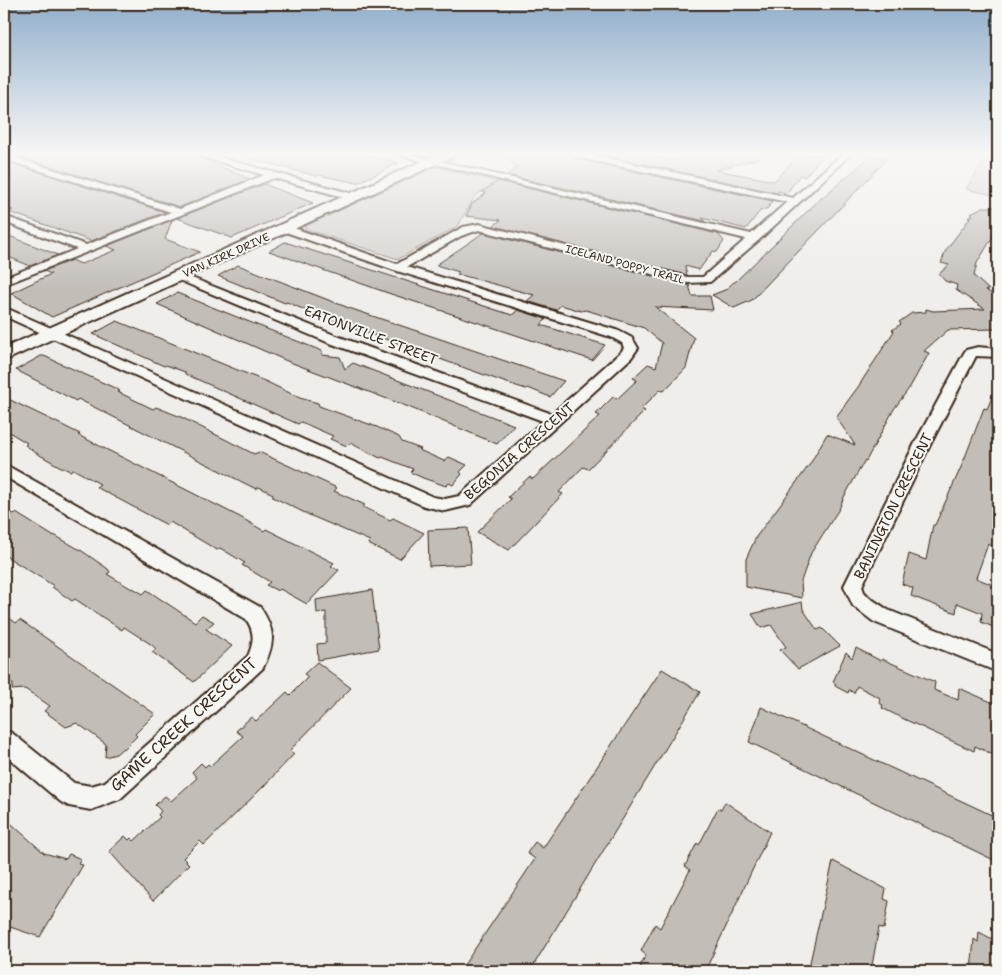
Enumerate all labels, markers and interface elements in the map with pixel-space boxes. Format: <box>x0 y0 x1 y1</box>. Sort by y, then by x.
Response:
street label: VAN KIRK DRIVE <box>180 229 272 281</box>
street label: ICELAND POPPY TRAIL <box>563 241 686 288</box>
street label: EATONVILLE STREET <box>302 301 441 369</box>
street label: BEGONIA CRESCENT <box>460 398 578 504</box>
street label: BANINGTON CRESCENT <box>850 430 936 582</box>
street label: GAME CREEK CRESCENT <box>105 653 261 796</box>

